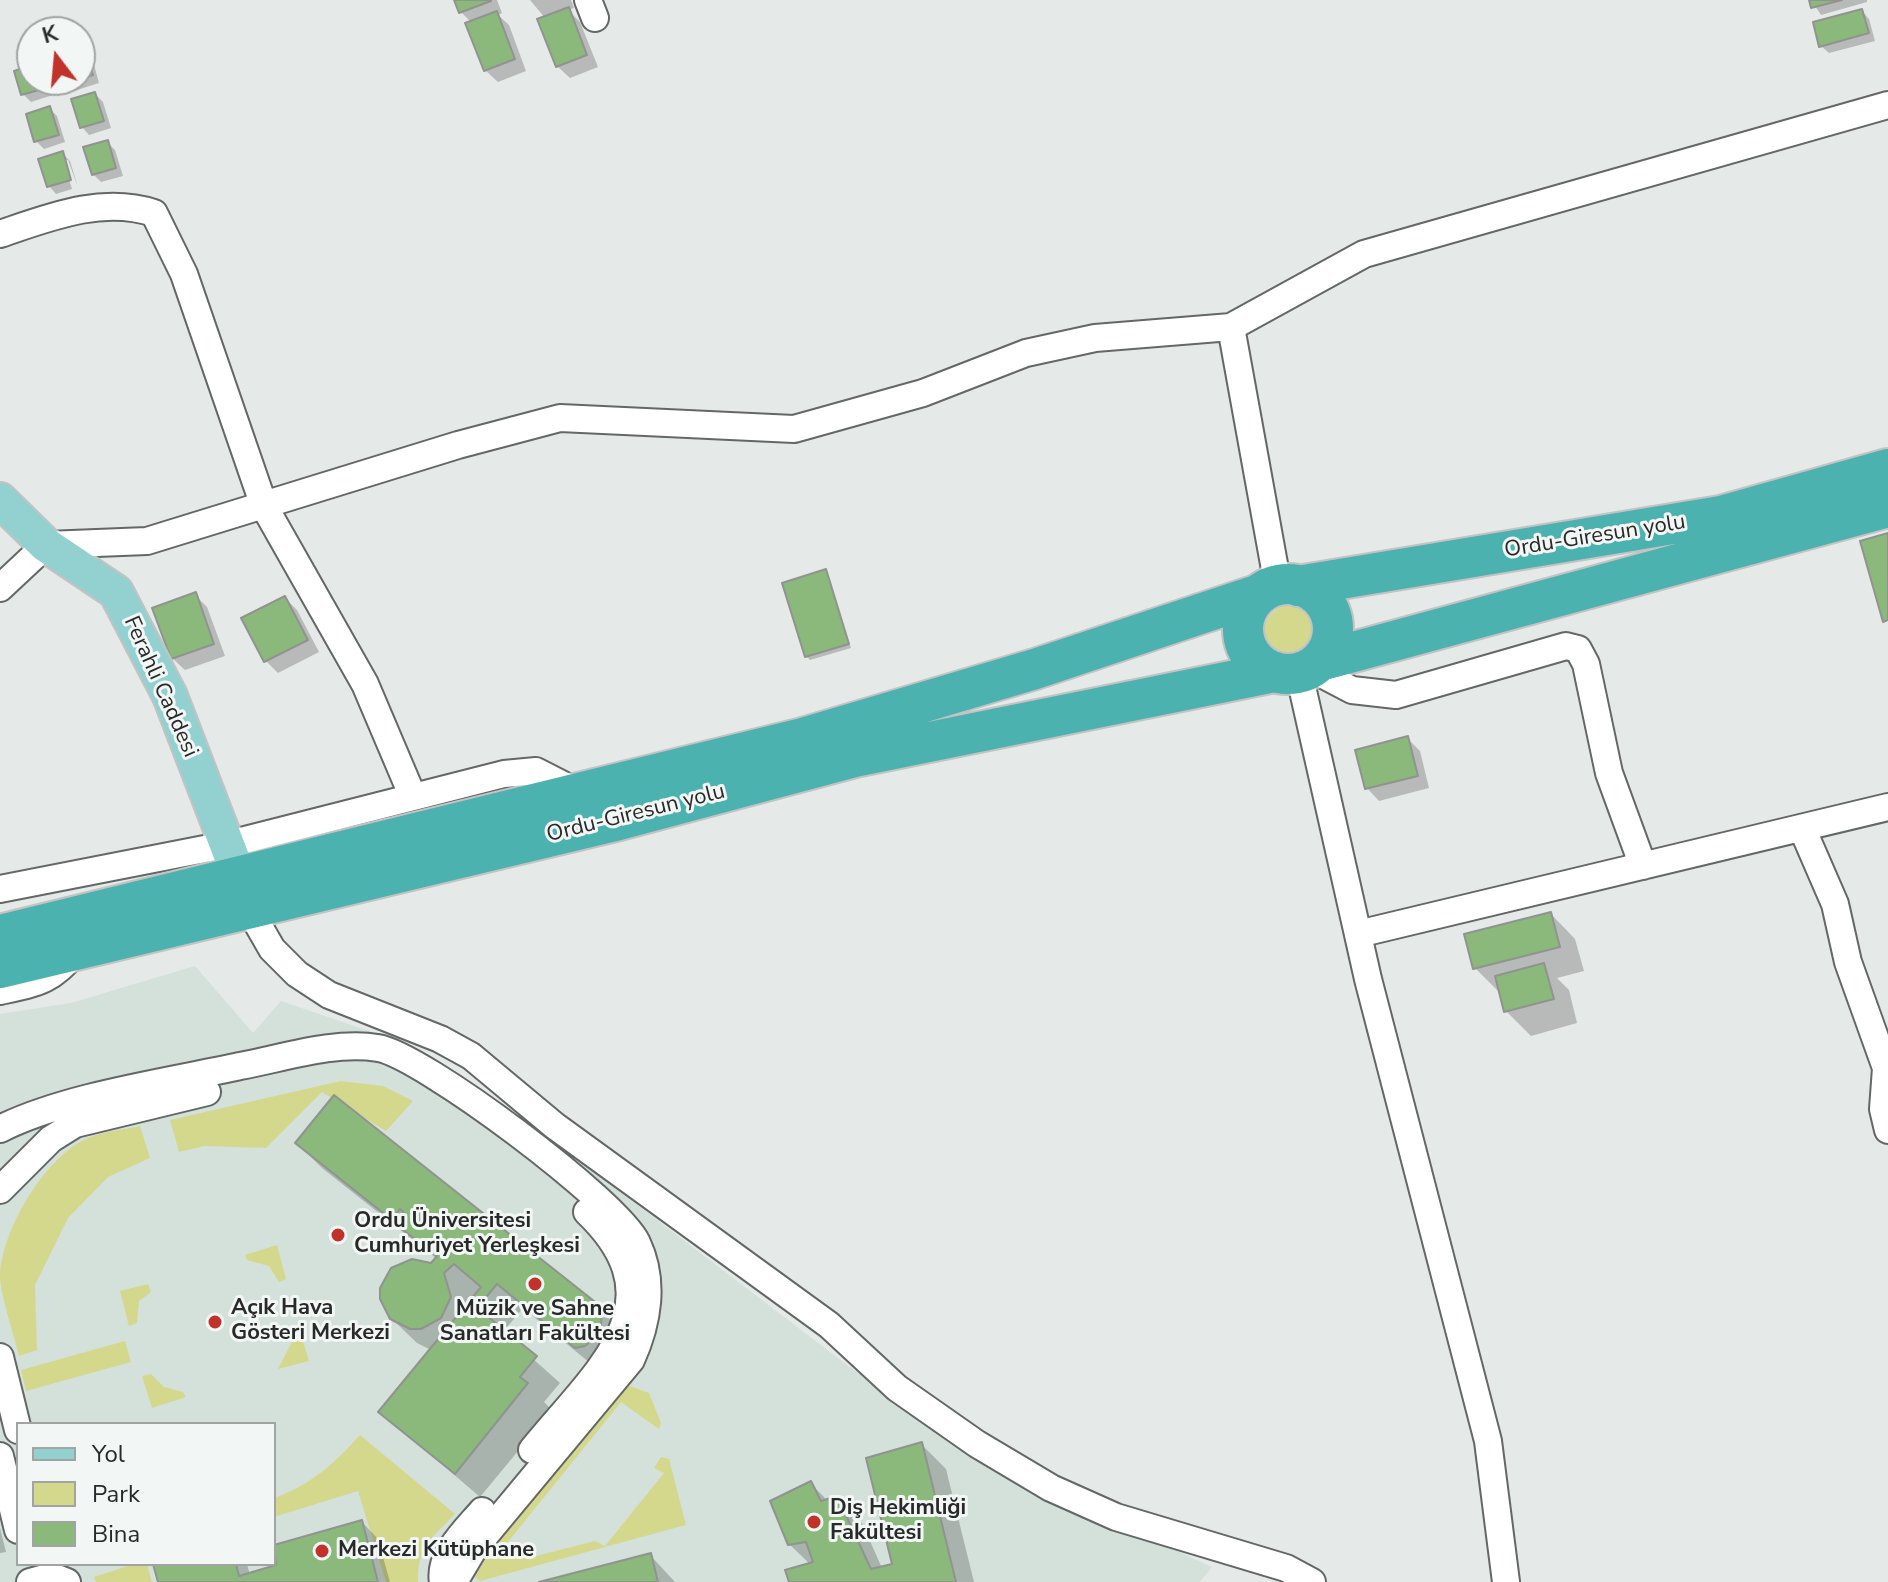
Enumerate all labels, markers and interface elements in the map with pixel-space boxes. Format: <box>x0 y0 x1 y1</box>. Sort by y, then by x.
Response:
north arrow <box>16 16 96 96</box>
text: K <box>39 18 61 51</box>
street label: Ordu-Giresun yolu <box>1503 510 1687 564</box>
street label: Ferahli Caddesi <box>117 612 203 762</box>
street label: Ordu-Giresun yolu <box>544 779 728 849</box>
place label: Ordu Üniversitesi Cumhuriyet Yerleşkesi <box>354 1209 580 1260</box>
marker: Ordu Üniversitesi Cumhuriyet Yerleşkesi <box>329 1226 347 1244</box>
marker: Müzik ve Sahne Sanatları Fakültesi <box>526 1275 544 1293</box>
place label: Açık Hava Gösteri Merkezi <box>231 1296 390 1348</box>
place label: Müzik ve Sahne Sanatları Fakültesi <box>440 1297 630 1348</box>
marker: Açık Hava Gösteri Merkezi <box>206 1313 224 1331</box>
legend <box>16 1422 276 1566</box>
text: Yol <box>92 1438 125 1470</box>
text: Park <box>92 1478 140 1510</box>
place label: Diş Hekimliği Fakültesi <box>830 1496 966 1548</box>
marker: Diş Hekimliği Fakültesi <box>805 1513 823 1531</box>
text: Bina <box>92 1518 140 1550</box>
place label: Merkezi Kütüphane <box>338 1538 534 1564</box>
marker: Merkezi Kütüphane <box>313 1542 331 1560</box>

